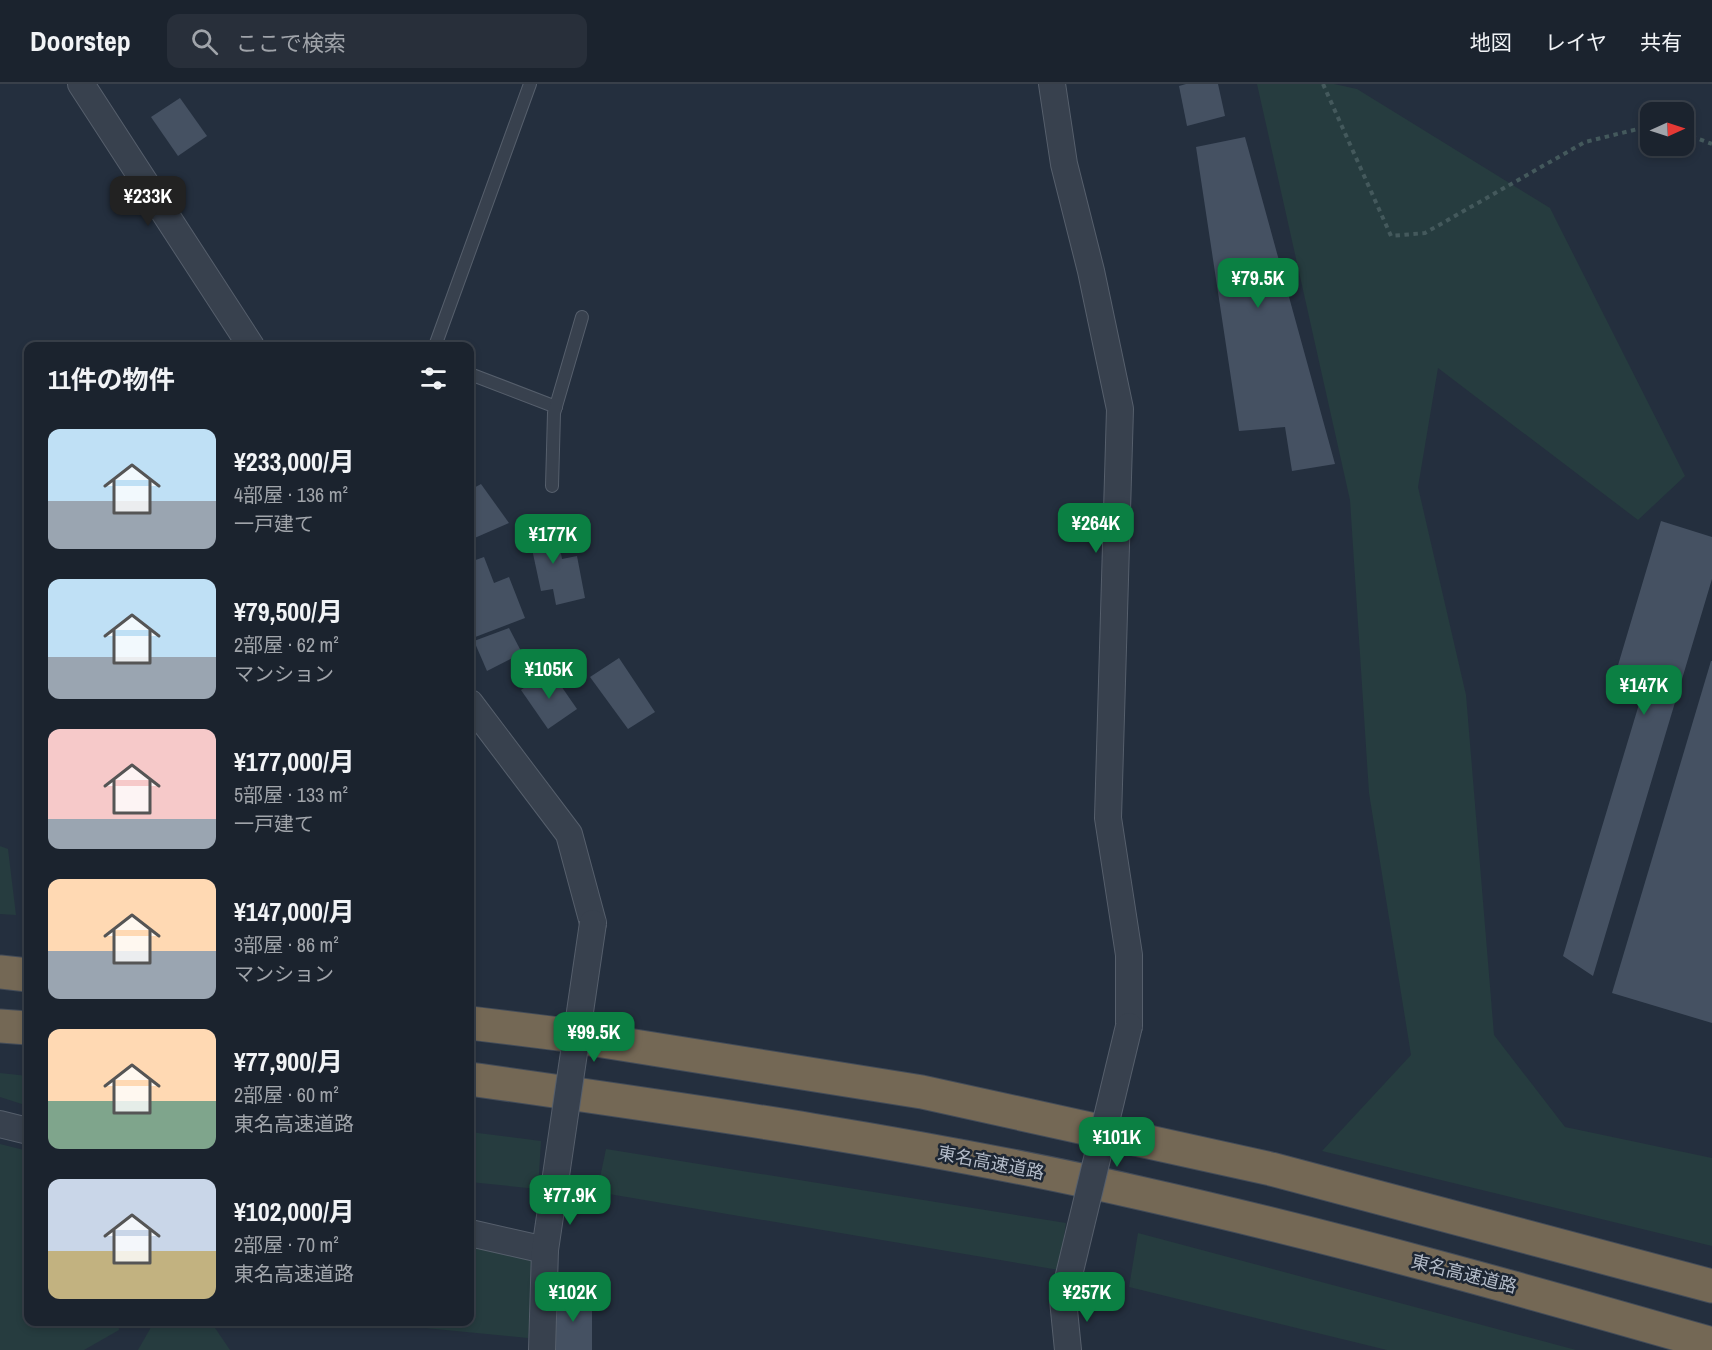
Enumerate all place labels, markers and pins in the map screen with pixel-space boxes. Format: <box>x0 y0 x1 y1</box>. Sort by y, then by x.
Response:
pin: ¥233K <box>106 176 190 227</box>
pin: ¥79.5K <box>1209 258 1307 309</box>
pin: ¥264K <box>1054 503 1138 554</box>
pin: ¥177K <box>511 514 595 565</box>
pin: ¥105K <box>507 649 591 700</box>
pin: ¥147K <box>1602 665 1686 716</box>
pin: ¥99.5K <box>545 1012 643 1063</box>
pin: ¥101K <box>1075 1117 1159 1168</box>
pin: ¥77.9K <box>521 1175 619 1226</box>
pin: ¥102K <box>531 1272 615 1323</box>
pin: ¥257K <box>1045 1272 1129 1323</box>

